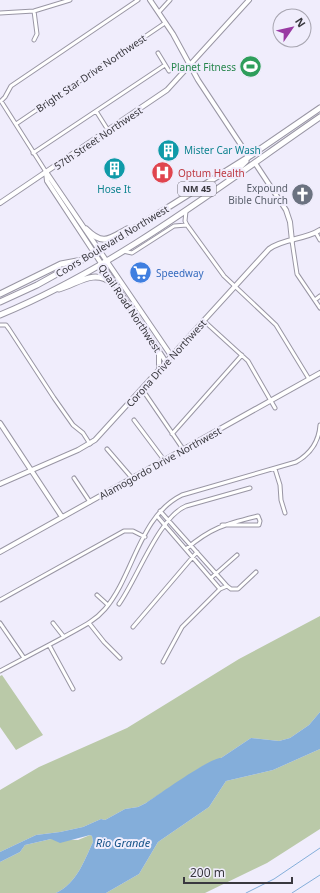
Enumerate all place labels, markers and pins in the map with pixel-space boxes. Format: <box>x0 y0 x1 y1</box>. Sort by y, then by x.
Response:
sports icon: Planet Fitness <box>238 54 264 80</box>
place label: Planet Fitness <box>171 60 236 74</box>
building icon: Mister Car Wash <box>156 137 182 163</box>
place label: Mister Car Wash <box>184 143 261 157</box>
building icon: Hose It <box>101 156 127 182</box>
hospital icon: Optum Health <box>150 160 176 186</box>
place label: Optum Health <box>178 166 245 180</box>
place label: Expound Bible Church <box>228 181 288 207</box>
church icon: Expound Bible Church <box>290 181 316 207</box>
place label: Hose It <box>97 182 131 196</box>
supermarket icon: Speedway <box>128 260 154 286</box>
place label: Speedway <box>156 266 205 280</box>

